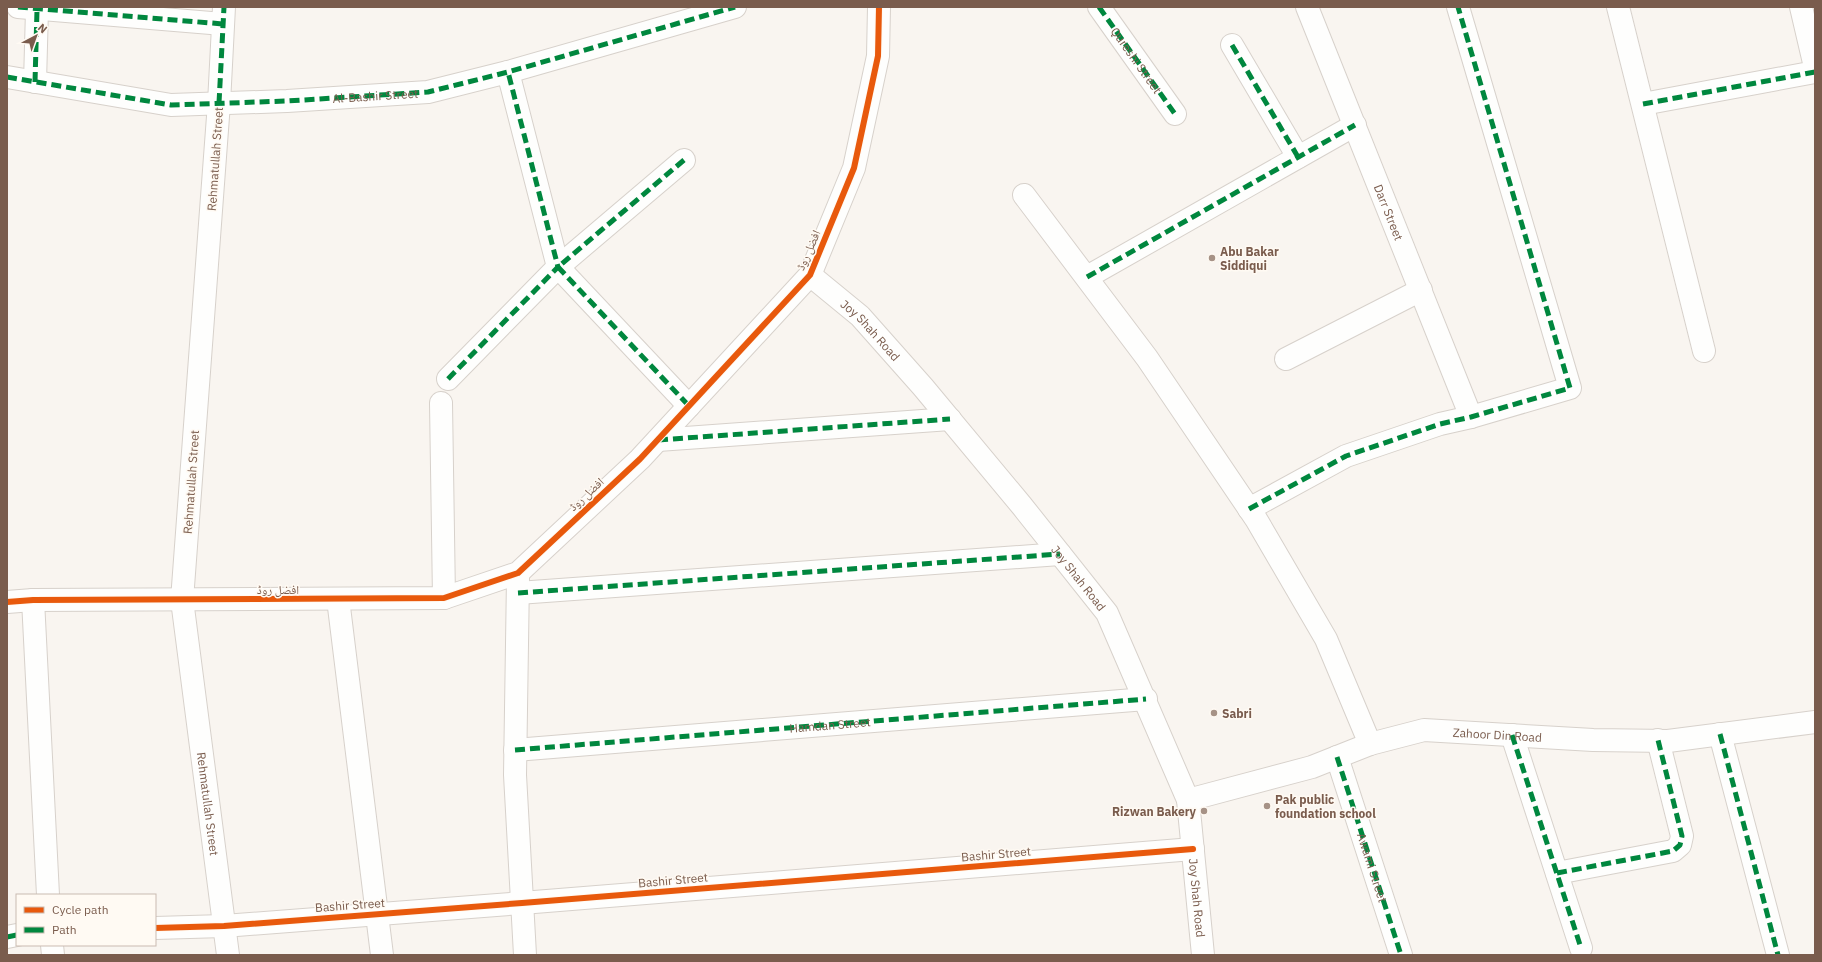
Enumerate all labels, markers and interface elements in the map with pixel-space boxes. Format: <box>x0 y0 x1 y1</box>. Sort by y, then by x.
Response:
north arrow <box>16 16 56 56</box>
text: N <box>35 21 50 36</box>
street label: Qureshi Street <box>1108 24 1165 96</box>
street label: Al-Bashir Street <box>332 85 419 106</box>
street label: Rehmatullah Street <box>204 106 226 212</box>
street label: Darr Street <box>1371 182 1407 242</box>
street label: افضل روڈ <box>793 227 824 272</box>
place label: Abu Bakar Siddiqui <box>1220 244 1279 273</box>
marker: Abu Bakar Siddiqui <box>1207 253 1217 263</box>
street label: Joy Shah Road <box>838 296 903 364</box>
street label: Rehmatullah Street <box>180 429 202 535</box>
street label: افضل روڈ <box>565 474 607 514</box>
street label: Joy Shah Road <box>1048 542 1109 613</box>
street label: افضل روڈ <box>257 582 299 597</box>
place label: Sabri <box>1222 706 1252 721</box>
marker: Sabri <box>1209 708 1219 718</box>
street label: Hamdan Street <box>789 714 871 735</box>
street label: Zahoor Din Road <box>1452 724 1542 744</box>
street label: Rehmatullah Street <box>194 751 223 857</box>
place label: Pak public foundation school <box>1275 792 1376 821</box>
marker: Pak public foundation school <box>1262 801 1272 811</box>
place label: Rizwan Bakery <box>1112 804 1197 819</box>
marker: Rizwan Bakery <box>1199 806 1209 816</box>
street label: Awami Street <box>1354 831 1391 904</box>
street label: Bashir Street <box>960 843 1032 865</box>
street label: Joy Shah Road <box>1186 858 1209 938</box>
street label: Bashir Street <box>637 869 709 891</box>
legend <box>16 894 156 946</box>
street label: Bashir Street <box>315 895 385 915</box>
text: Cycle path <box>52 902 109 917</box>
text: Path <box>52 922 77 937</box>

